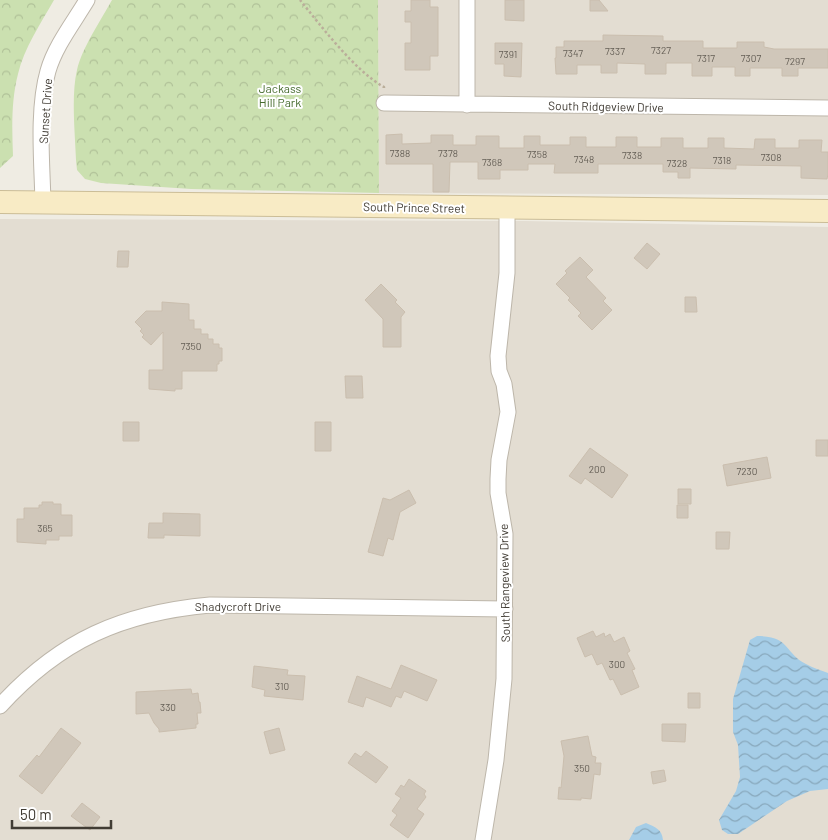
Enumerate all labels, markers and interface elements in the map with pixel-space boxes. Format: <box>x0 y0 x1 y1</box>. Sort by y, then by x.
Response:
house number: 7327 <box>651 44 671 56</box>
house number: 7337 <box>605 45 625 57</box>
house number: 7347 <box>563 47 583 59</box>
house number: 7391 <box>499 48 517 60</box>
house number: 7317 <box>697 52 715 64</box>
house number: 7307 <box>741 52 761 64</box>
house number: 7297 <box>785 55 805 67</box>
street label: Sunset Drive <box>36 78 54 144</box>
park label: Jackass Hill Park <box>259 81 302 109</box>
street label: South Ridgeview Drive <box>548 98 664 114</box>
house number: 7388 <box>390 147 410 159</box>
house number: 7378 <box>438 147 458 159</box>
house number: 7358 <box>527 148 547 160</box>
house number: 7338 <box>622 149 642 161</box>
house number: 7308 <box>761 151 781 163</box>
house number: 7348 <box>574 153 594 165</box>
house number: 7318 <box>713 154 731 166</box>
house number: 7368 <box>482 156 502 168</box>
house number: 7328 <box>667 157 687 169</box>
street label: South Prince Street <box>363 199 465 215</box>
house number: 7350 <box>181 340 201 352</box>
house number: 200 <box>589 463 605 475</box>
house number: 7230 <box>737 465 757 477</box>
house number: 365 <box>37 522 53 534</box>
street label: South Rangeview Drive <box>496 524 512 642</box>
street label: Shadycroft Drive <box>195 599 281 613</box>
house number: 300 <box>609 658 625 670</box>
house number: 310 <box>275 680 289 692</box>
house number: 330 <box>160 701 176 713</box>
house number: 350 <box>574 762 590 774</box>
scale bar <box>12 798 111 830</box>
text: 50 m <box>20 805 52 823</box>

